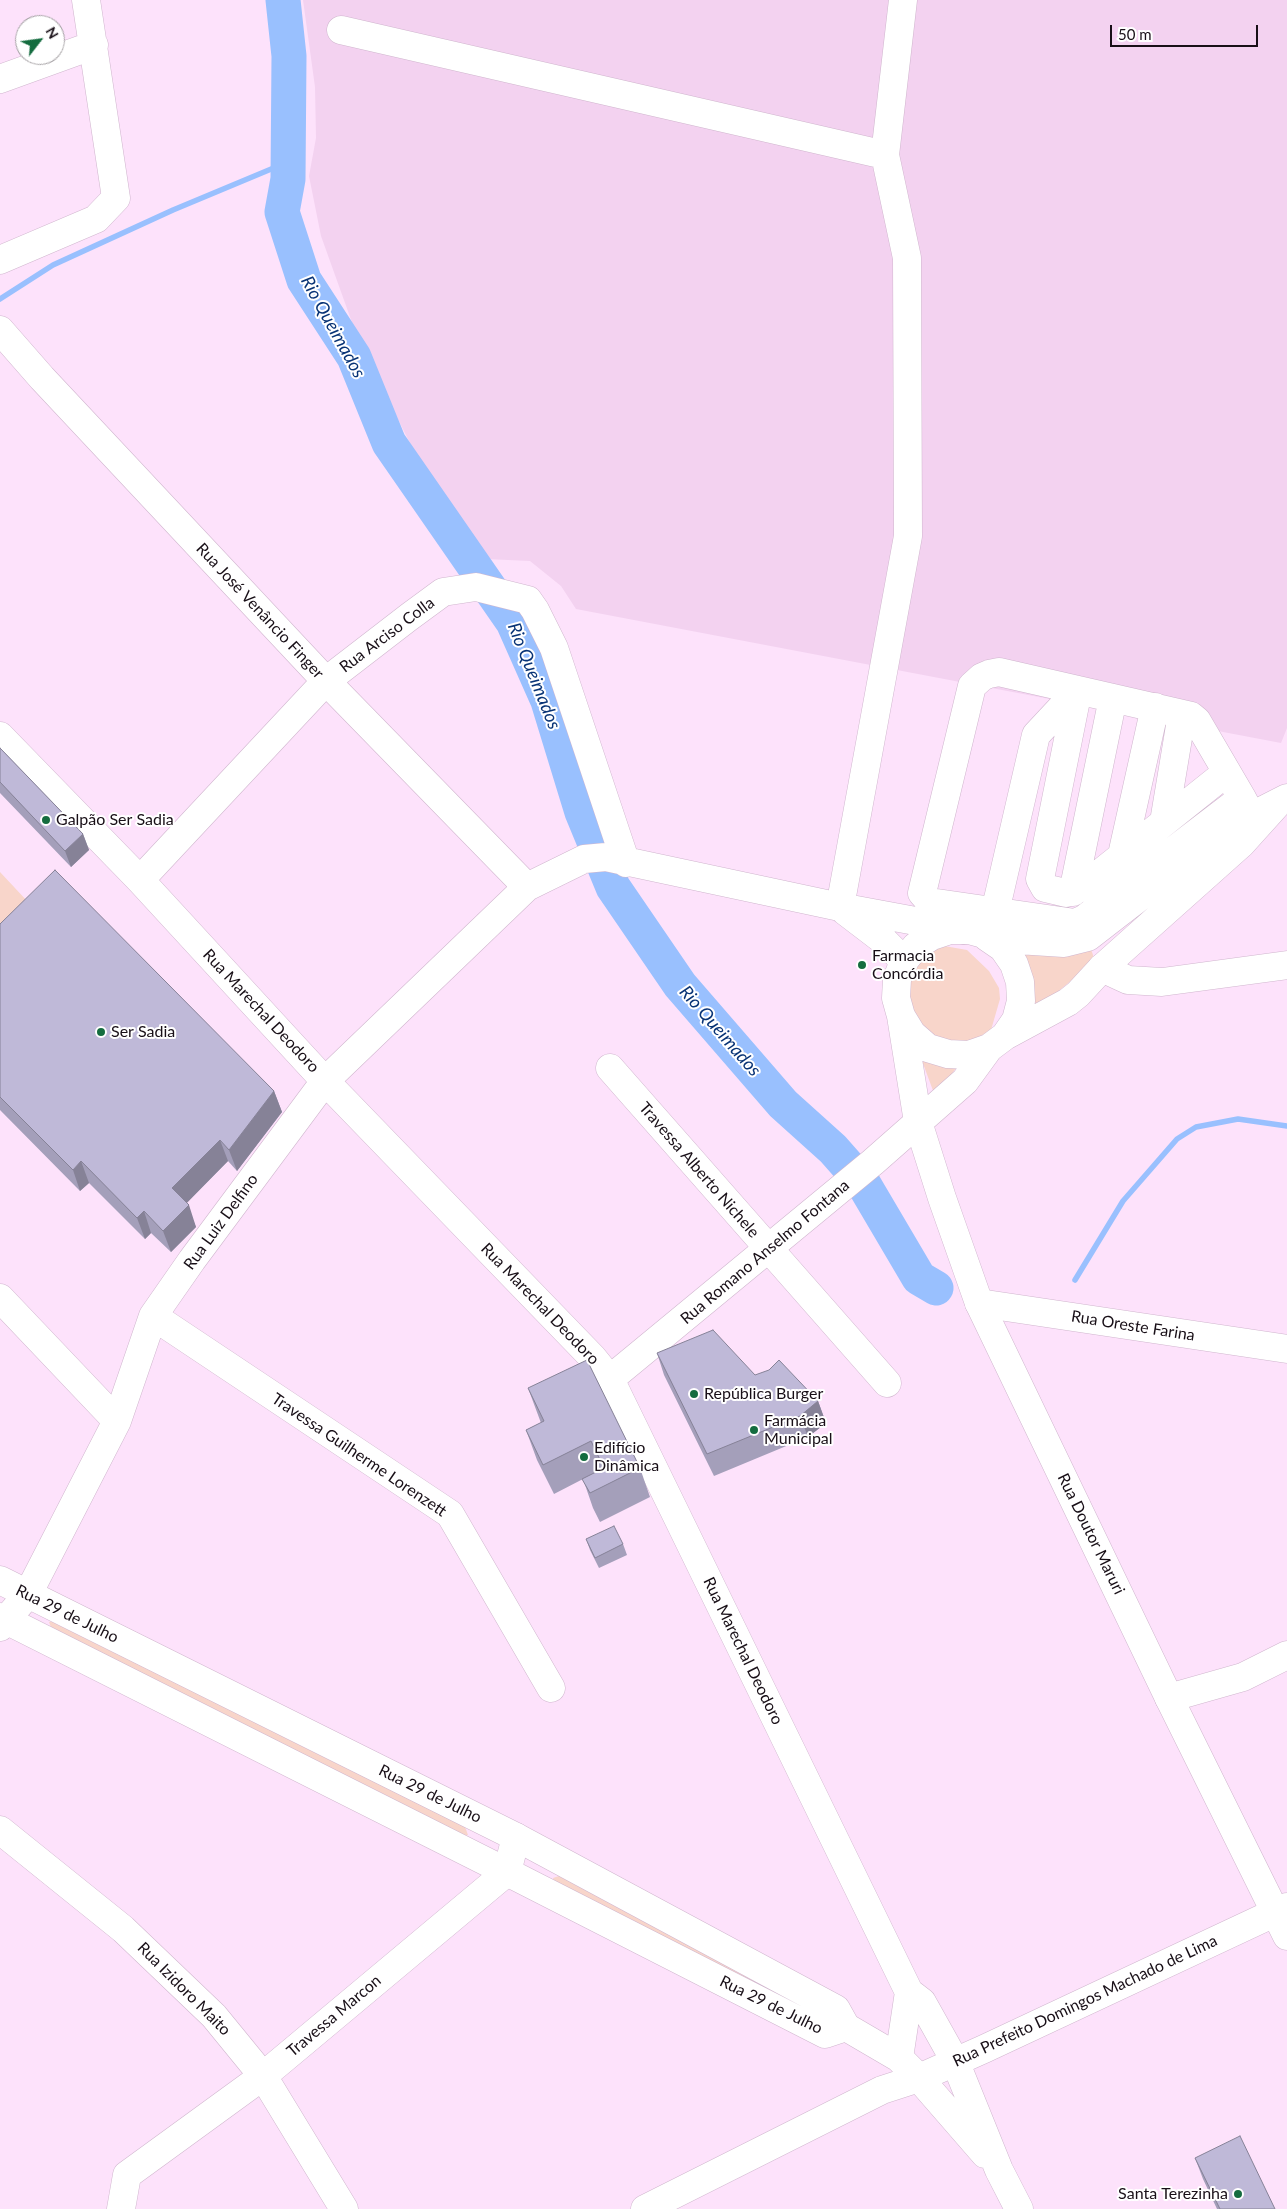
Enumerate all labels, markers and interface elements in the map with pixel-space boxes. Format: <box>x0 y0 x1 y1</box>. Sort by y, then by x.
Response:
north arrow <box>15 15 65 65</box>
scale bar <box>1112 15 1260 47</box>
text: N <box>42 24 63 42</box>
text: 50 m <box>1118 25 1152 43</box>
water label: Rio Queimados <box>296 272 370 382</box>
street label: Rua José Venâncio Finger <box>192 539 328 683</box>
street label: Rua Arciso Colla <box>336 593 438 677</box>
water label: Rio Queimados <box>503 620 565 732</box>
place label: Galpão Ser Sadia <box>56 810 174 830</box>
marker: Galpão Ser Sadia <box>40 814 52 826</box>
street label: Rua Marechal Deodoro <box>199 945 323 1077</box>
place label: Farmacia Concórdia <box>872 946 943 984</box>
marker: Farmacia Concórdia <box>856 959 868 971</box>
water label: Rio Queimados <box>675 981 765 1081</box>
place label: Ser Sadia <box>111 1022 175 1042</box>
marker: Ser Sadia <box>95 1026 107 1038</box>
street label: Travessa Alberto Nichele <box>635 1098 763 1242</box>
street label: Rua Luiz Delfino <box>180 1170 262 1274</box>
street label: Rua Romano Anselmo Fontana <box>677 1176 853 1328</box>
street label: Rua Marechal Deodoro <box>477 1239 603 1369</box>
street label: Rua Oreste Farina <box>1070 1307 1196 1345</box>
place label: República Burger <box>704 1384 823 1404</box>
marker: República Burger <box>688 1388 700 1400</box>
street label: Travessa Guilherme Lorenzett <box>268 1389 450 1521</box>
place label: Farmácia Municipal <box>764 1411 833 1449</box>
marker: Farmácia Municipal <box>748 1424 760 1436</box>
place label: Edifício Dinâmica <box>594 1438 659 1476</box>
marker: Edifício Dinâmica <box>578 1451 590 1463</box>
street label: Rua Doutor Maruri <box>1053 1470 1129 1598</box>
street label: Rua Marechal Deodoro <box>699 1574 787 1728</box>
street label: Rua 29 de Julho <box>12 1581 122 1647</box>
street label: Rua 29 de Julho <box>375 1761 485 1827</box>
street label: Rua Prefeito Domingos Machado de Lima <box>950 1931 1220 2071</box>
street label: Rua Izidoro Maito <box>133 1938 235 2040</box>
street label: Travessa Marcon <box>283 1971 385 2061</box>
street label: Rua 29 de Julho <box>716 1972 826 2038</box>
place label: Santa Terezinha <box>1118 2184 1228 2204</box>
marker: Santa Terezinha <box>1232 2188 1244 2200</box>

